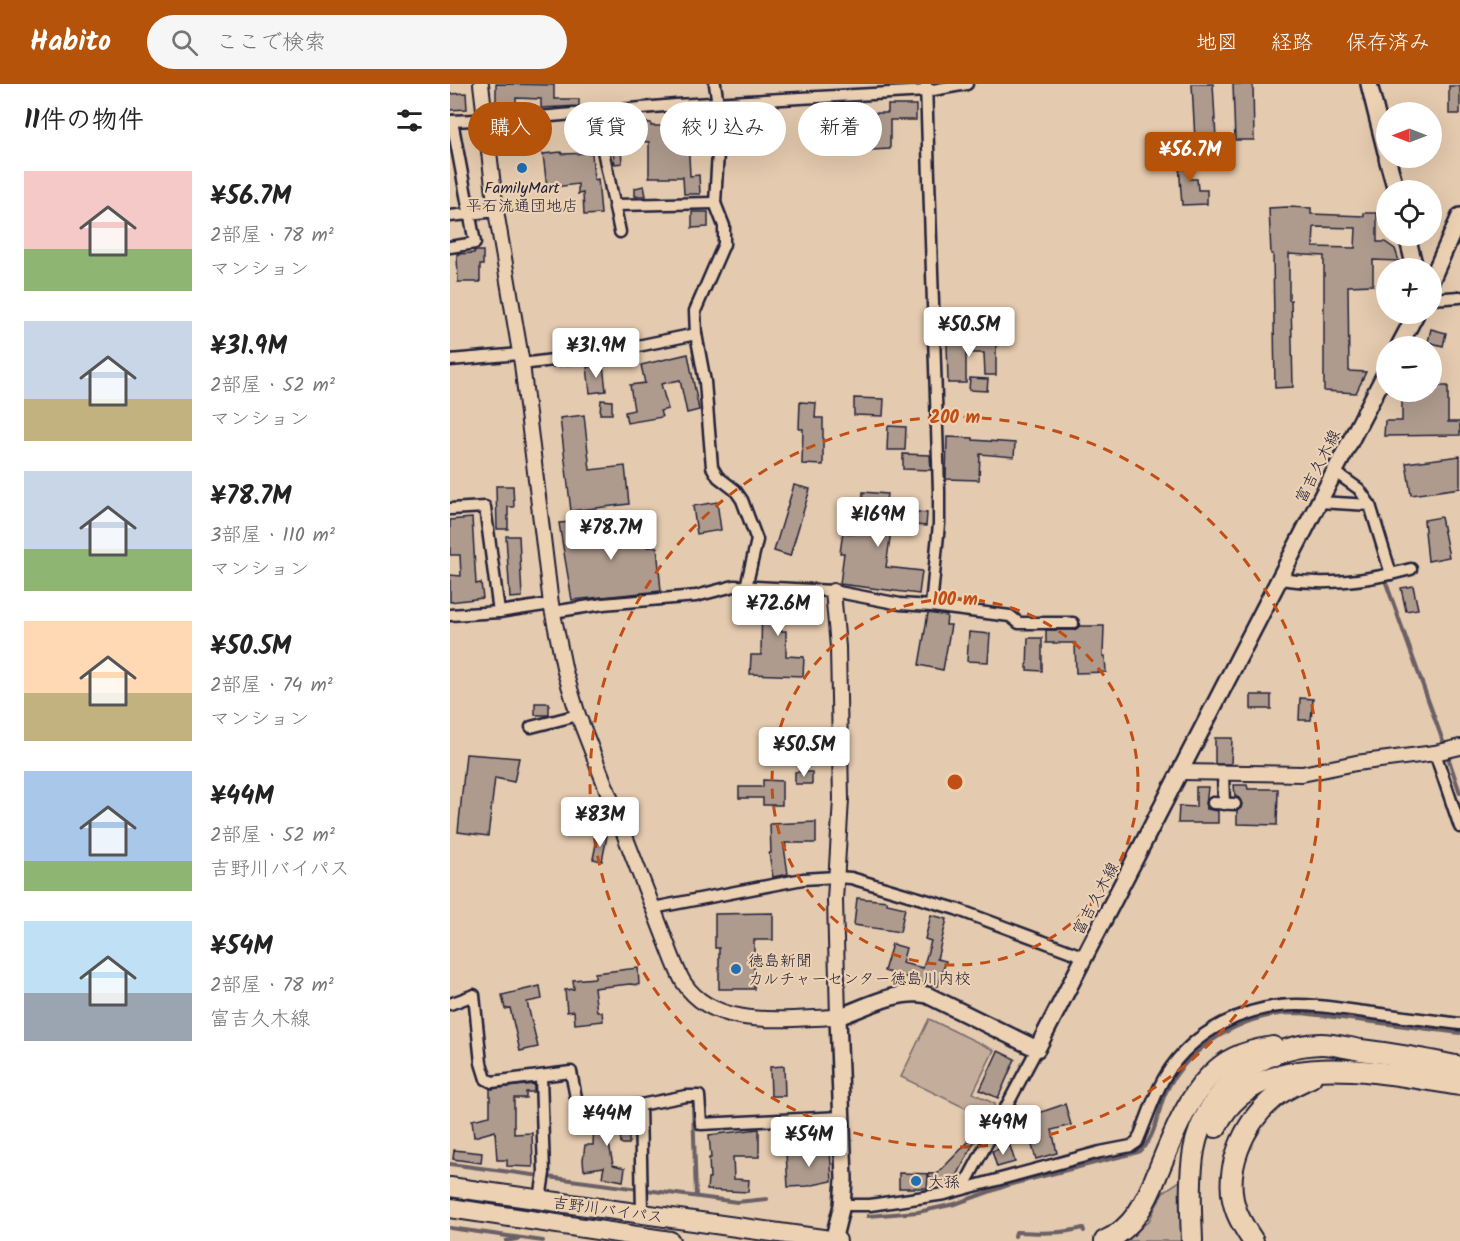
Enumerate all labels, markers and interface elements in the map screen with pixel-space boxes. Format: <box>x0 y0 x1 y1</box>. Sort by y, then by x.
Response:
search box <box>147 15 567 69</box>
text: Habito <box>30 20 111 65</box>
icon: search <box>168 26 201 59</box>
text: ここで検索 <box>216 26 326 61</box>
text: 地図 <box>1196 27 1238 60</box>
text: 経路 <box>1271 27 1313 60</box>
text: 保存済み <box>1346 27 1430 60</box>
text: 11件の物件 <box>24 100 144 142</box>
chip: 購入 <box>468 102 552 156</box>
chip: 賃貸 <box>564 102 648 156</box>
chip: 絞り込み <box>660 102 786 156</box>
chip: 新着 <box>798 102 882 156</box>
north arrow <box>1376 102 1442 168</box>
map controls <box>1376 102 1442 402</box>
icon: filters <box>393 104 426 137</box>
pin: ¥56.7M <box>1141 132 1239 183</box>
text: ¥56.7M <box>1159 135 1221 167</box>
marker: FamilyMart 平石流通団地店 <box>515 161 529 175</box>
text: ¥56.7M <box>210 176 291 218</box>
place label: FamilyMart 平石流通団地店 <box>466 176 578 219</box>
button: locate <box>1376 180 1442 246</box>
icon: home <box>72 195 144 267</box>
text: 2部屋 · 78 m² <box>210 220 334 252</box>
text: マンション <box>210 254 309 286</box>
button: + <box>1376 258 1442 324</box>
pin: ¥50.5M <box>920 307 1018 358</box>
text: ¥50.5M <box>938 310 1000 342</box>
text: ¥31.9M <box>210 326 287 368</box>
pin: ¥31.9M <box>547 328 645 379</box>
text: ¥31.9M <box>566 331 626 363</box>
button: − <box>1376 336 1442 402</box>
icon: home <box>72 345 144 417</box>
text: 2部屋 · 52 m² <box>210 370 335 402</box>
text: マンション <box>210 404 309 436</box>
text: 200 m <box>930 404 981 433</box>
street label: 富吉久木線 <box>1289 425 1348 508</box>
text: ¥78.7M <box>210 476 292 518</box>
icon: home <box>72 495 144 567</box>
pin: ¥169M <box>836 497 920 548</box>
text: ¥169M <box>851 500 905 532</box>
pin: ¥78.7M <box>562 510 660 561</box>
text: ¥78.7M <box>580 513 642 545</box>
text: 3部屋 · 110 m² <box>210 520 335 552</box>
text: マンション <box>210 554 309 586</box>
pin: ¥72.6M <box>729 586 827 637</box>
text: 100 m <box>932 586 978 615</box>
text: ¥72.6M <box>746 589 810 621</box>
text: ¥50.5M <box>210 626 291 668</box>
icon: home <box>72 645 144 717</box>
text: 2部屋 · 74 m² <box>210 670 333 702</box>
text: マンション <box>210 704 309 736</box>
pin: ¥50.5M <box>755 727 853 778</box>
text: ¥50.5M <box>773 730 835 762</box>
centre of rings <box>945 772 965 792</box>
text: ¥44M <box>210 776 274 818</box>
icon: home <box>72 795 144 867</box>
pin: ¥83M <box>564 797 636 848</box>
text: ¥83M <box>575 800 625 832</box>
text: 2部屋 · 52 m² <box>210 820 335 852</box>
text: 吉野川バイパス <box>210 854 350 886</box>
street label: 富吉久木線 <box>1067 858 1126 940</box>
text: ¥54M <box>210 926 273 968</box>
icon: home <box>72 945 144 1017</box>
place label: 徳島新聞 カルチャーセンター徳島川内校 <box>748 949 970 992</box>
marker: 徳島新聞 カルチャーセンター徳島川内校 <box>729 962 743 976</box>
text: 2部屋 · 78 m² <box>210 970 334 1002</box>
text: 富吉久木線 <box>210 1004 310 1036</box>
pin: ¥44M <box>571 1096 643 1147</box>
text: ¥44M <box>582 1099 632 1131</box>
pin: ¥49M <box>967 1105 1039 1156</box>
text: ¥49M <box>979 1108 1027 1140</box>
pin: ¥54M <box>773 1117 845 1168</box>
text: ¥54M <box>785 1120 833 1152</box>
place label: 大孫 <box>928 1170 960 1195</box>
marker: 大孫 <box>909 1174 923 1188</box>
street label: 吉野川バイパス <box>551 1190 665 1231</box>

